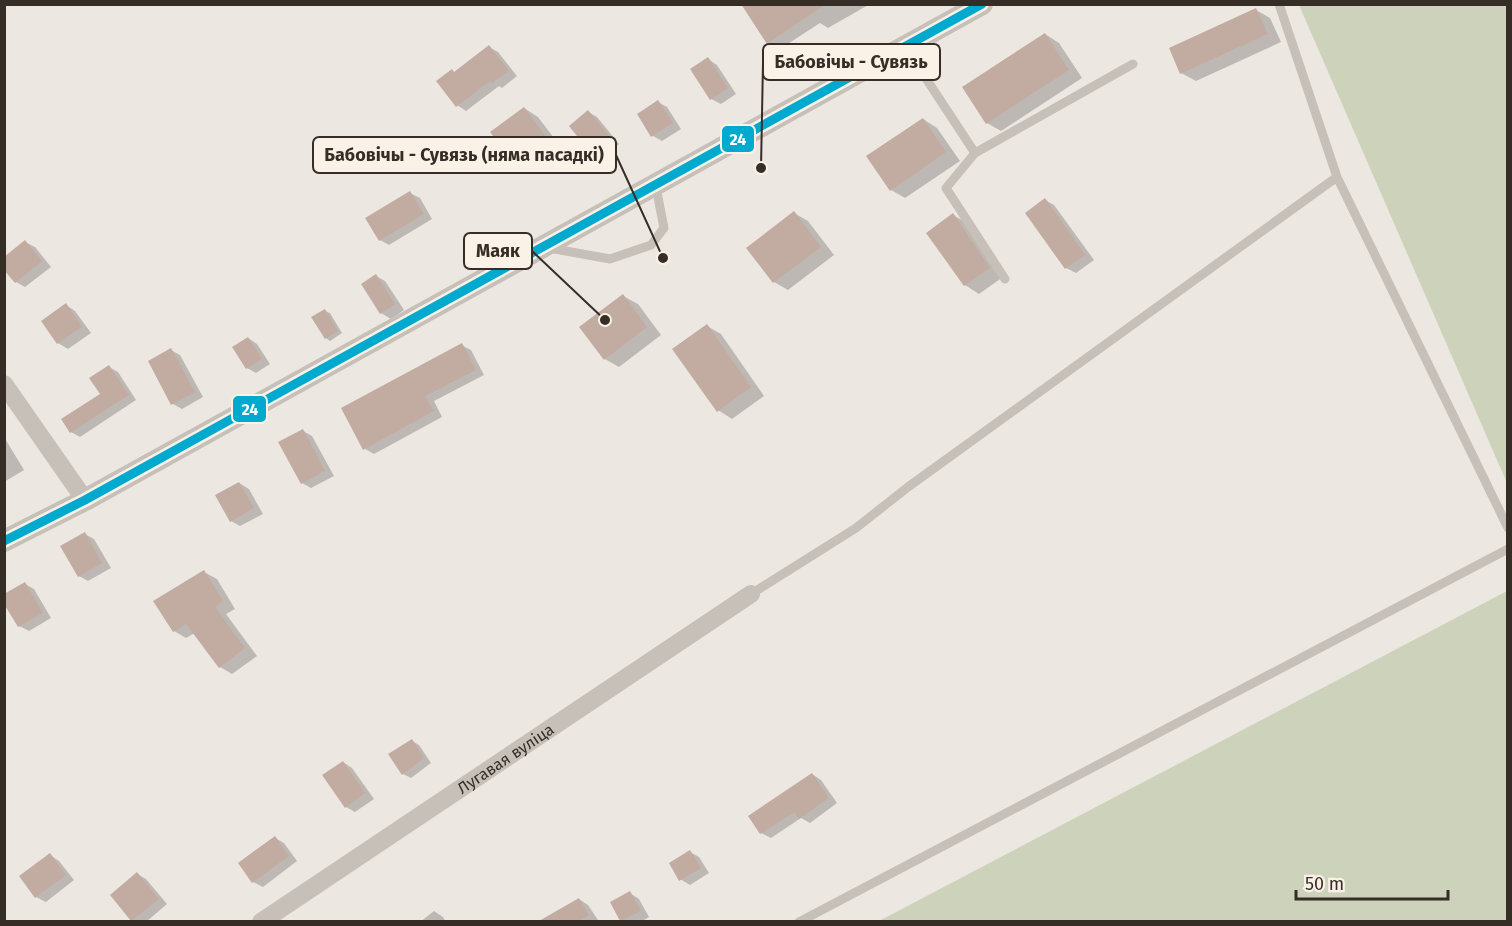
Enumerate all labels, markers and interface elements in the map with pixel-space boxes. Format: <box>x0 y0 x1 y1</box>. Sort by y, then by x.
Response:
callout: Бабовічы - Сувязь <box>763 44 940 80</box>
text: Бабовічы - Сувязь <box>774 51 928 73</box>
line badge: 24 <box>721 125 755 153</box>
text: 24 <box>730 130 746 149</box>
callout: Бабовічы - Сувязь (няма пасадкі) <box>313 137 616 173</box>
text: Бабовічы - Сувязь (няма пасадкі) <box>324 144 604 166</box>
callout: Маяк <box>464 233 532 269</box>
text: Маяк <box>476 240 520 262</box>
line badge: 24 <box>232 395 267 423</box>
text: 24 <box>242 400 258 419</box>
street label: Лугавая вуліца <box>453 719 557 798</box>
scale bar <box>1296 863 1448 901</box>
text: 50 m <box>1305 873 1344 895</box>

